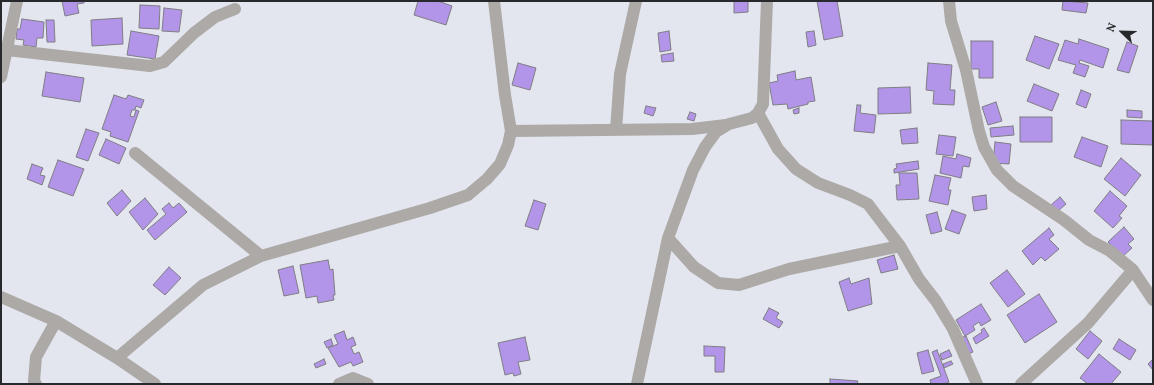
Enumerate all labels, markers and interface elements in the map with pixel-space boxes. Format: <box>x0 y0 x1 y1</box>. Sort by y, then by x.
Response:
north arrow <box>1102 12 1142 52</box>
text: N <box>1103 21 1119 34</box>

